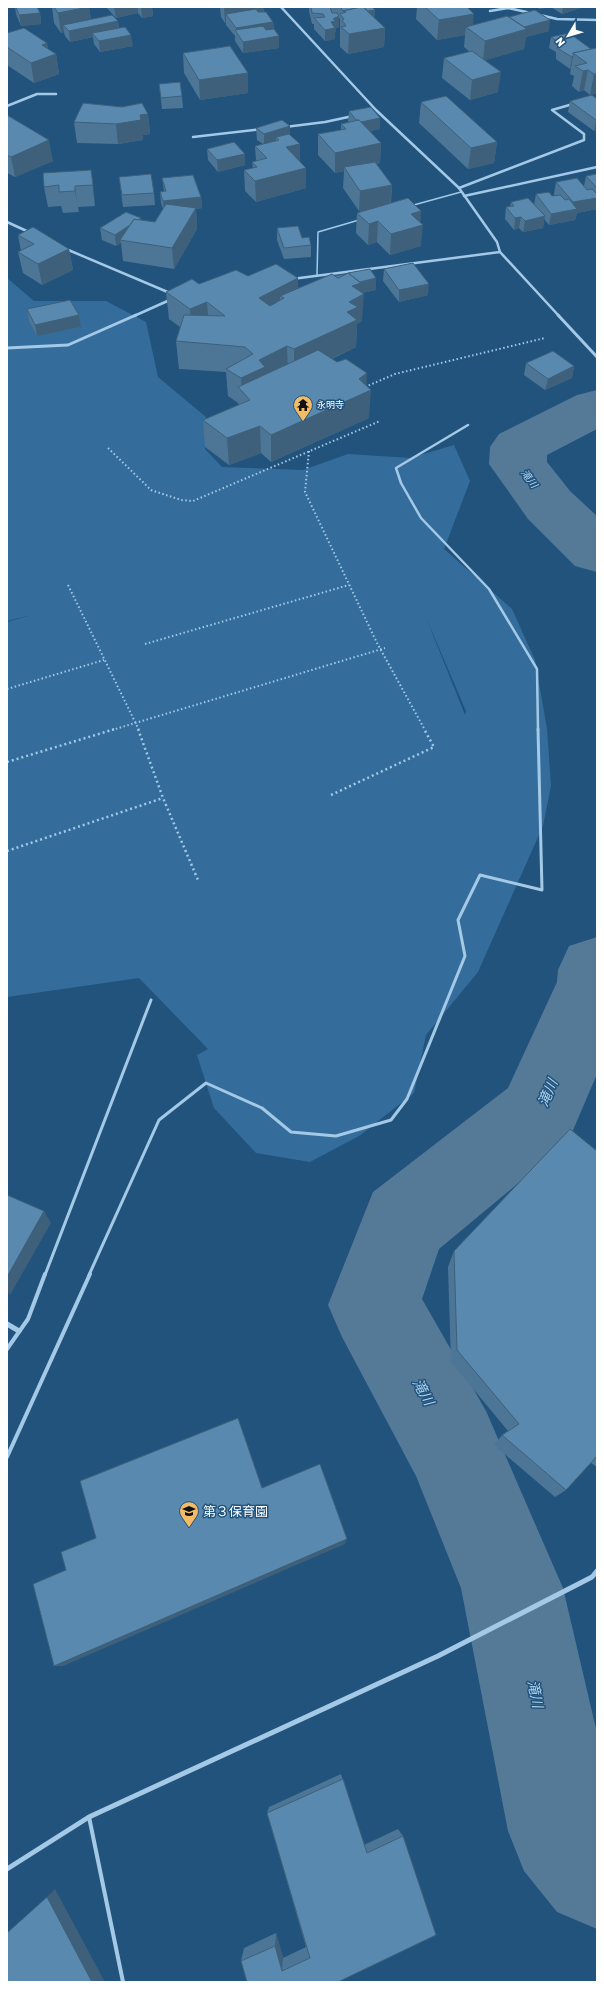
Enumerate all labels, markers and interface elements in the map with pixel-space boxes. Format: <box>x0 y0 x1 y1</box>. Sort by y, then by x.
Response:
north arrow <box>548 16 588 56</box>
text: N <box>553 35 568 49</box>
temple icon: 永明寺 <box>292 394 314 422</box>
place label: 永明寺 <box>317 400 344 410</box>
water label: 滝川 <box>518 467 540 491</box>
water label: 滝川 <box>535 1075 562 1109</box>
water label: 滝川 <box>409 1376 438 1410</box>
school or university icon: 第３保育園 <box>178 1500 200 1528</box>
place label: 第３保育園 <box>203 1504 268 1519</box>
water label: 滝川 <box>524 1679 547 1711</box>

